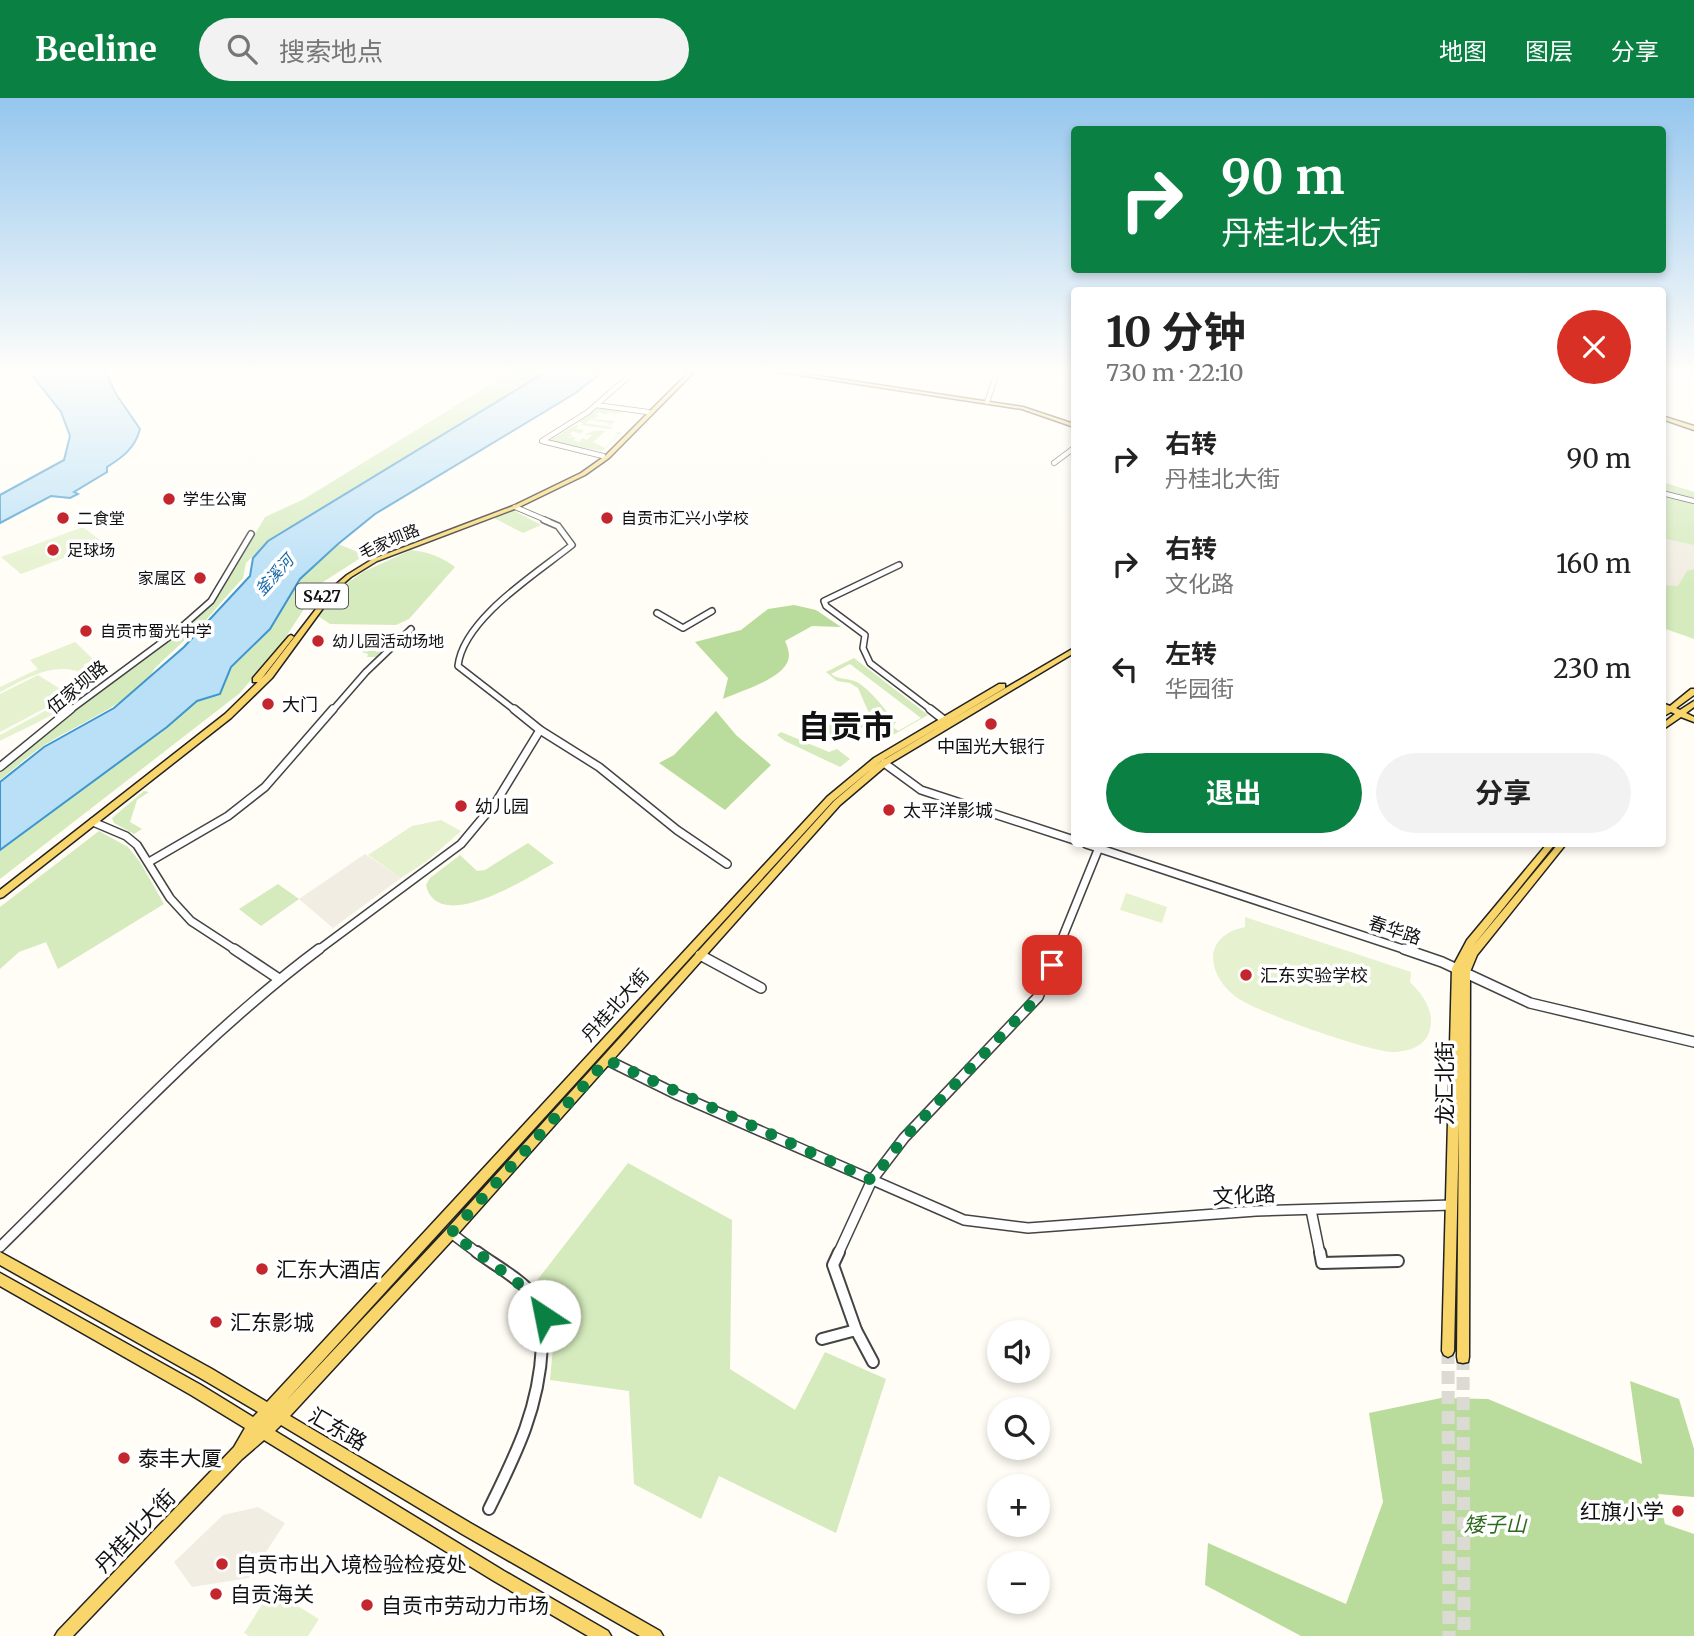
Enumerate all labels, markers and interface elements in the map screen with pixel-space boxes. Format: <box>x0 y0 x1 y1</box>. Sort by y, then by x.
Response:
search box <box>199 18 689 81</box>
text: Beeline <box>35 29 157 70</box>
icon: search <box>223 30 261 68</box>
text: 搜索地点 <box>279 35 383 68</box>
text: 地图 <box>1439 36 1487 67</box>
text: 图层 <box>1525 36 1573 67</box>
text: 分享 <box>1611 36 1659 67</box>
text: 90 m <box>1221 146 1345 207</box>
icon: right <box>1106 154 1197 245</box>
text: 丹桂北大街 <box>1221 213 1381 253</box>
text: 10 分钟 <box>1106 306 1245 358</box>
button: close <box>1557 310 1631 384</box>
text: 730 m · 22:10 <box>1106 358 1244 387</box>
text: 右转 <box>1165 427 1217 460</box>
icon: right <box>1106 440 1144 478</box>
text: 90 m <box>1567 442 1631 475</box>
text: 丹桂北大街 <box>1165 464 1280 493</box>
place label: 学生公寓 <box>183 489 247 509</box>
marker: 学生公寓 <box>161 491 177 507</box>
place label: 二食堂 <box>77 508 125 528</box>
place label: 自贡市汇兴小学校 <box>621 508 749 528</box>
marker: 二食堂 <box>55 510 71 526</box>
marker: 自贡市汇兴小学校 <box>599 510 615 526</box>
street label: 毛家坝路 <box>356 519 422 563</box>
text: 右转 <box>1165 532 1217 565</box>
place label: 足球场 <box>67 540 115 560</box>
marker: 足球场 <box>45 542 61 558</box>
icon: right <box>1106 545 1144 583</box>
text: 160 m <box>1556 547 1631 580</box>
water label: 釜溪河 <box>251 548 299 600</box>
place label: 家属区 <box>138 568 186 588</box>
text: 文化路 <box>1165 569 1234 598</box>
marker: 家属区 <box>192 570 208 586</box>
road number: S427 <box>296 583 348 608</box>
place label: 自贡市蜀光中学 <box>100 621 212 641</box>
marker: 自贡市蜀光中学 <box>78 623 94 639</box>
place label: 幼儿园活动场地 <box>332 631 444 651</box>
marker: 幼儿园活动场地 <box>310 633 326 649</box>
text: 左转 <box>1165 637 1217 670</box>
icon: left <box>1106 650 1144 688</box>
text: 230 m <box>1553 652 1631 685</box>
street label: 伍家坝路 <box>42 655 112 719</box>
text: 华园街 <box>1165 674 1234 703</box>
place label: 大门 <box>282 693 318 716</box>
marker: 大门 <box>260 696 276 712</box>
district label: 自贡市 <box>798 707 894 747</box>
marker: 中国光大银行 <box>983 716 999 732</box>
place label: 中国光大银行 <box>937 735 1045 758</box>
button: 退出 <box>1106 753 1362 833</box>
button: 分享 <box>1376 753 1631 833</box>
place label: 幼儿园 <box>475 795 529 818</box>
marker: 幼儿园 <box>453 798 469 814</box>
place label: 太平洋影城 <box>903 799 993 822</box>
marker: 太平洋影城 <box>881 802 897 818</box>
street label: 春华路 <box>1366 911 1424 949</box>
pin <box>1022 935 1082 995</box>
icon: arrive <box>1033 946 1071 984</box>
street label: 丹桂北大街 <box>576 964 654 1046</box>
place label: 汇东实验学校 <box>1260 964 1368 987</box>
marker: 汇东实验学校 <box>1238 967 1254 983</box>
street label: 龙汇北街 <box>1431 1041 1458 1125</box>
street label: 文化路 <box>1212 1180 1276 1210</box>
place label: 汇东大酒店 <box>276 1256 381 1283</box>
marker: 汇东大酒店 <box>254 1261 270 1277</box>
position arrow <box>507 1279 581 1353</box>
place label: 汇东影城 <box>230 1309 314 1336</box>
marker: 汇东影城 <box>208 1314 224 1330</box>
map controls <box>987 1320 1050 1614</box>
button: sound <box>987 1320 1050 1383</box>
button: search <box>987 1397 1050 1460</box>
street label: 汇东路 <box>304 1402 372 1456</box>
place label: 泰丰大厦 <box>138 1445 222 1472</box>
marker: 泰丰大厦 <box>116 1450 132 1466</box>
button: + <box>987 1474 1050 1537</box>
street label: 丹桂北大街 <box>89 1484 181 1578</box>
place label: 红旗小学 <box>1580 1498 1664 1525</box>
marker: 红旗小学 <box>1670 1503 1686 1519</box>
park label: 矮子山 <box>1464 1511 1528 1538</box>
place label: 自贡市出入境检验检疫处 <box>236 1551 467 1578</box>
button: − <box>987 1551 1050 1614</box>
marker: 自贡市出入境检验检疫处 <box>214 1556 230 1572</box>
place label: 自贡海关 <box>230 1581 314 1608</box>
marker: 自贡海关 <box>208 1586 224 1602</box>
place label: 自贡市劳动力市场 <box>381 1592 549 1619</box>
marker: 自贡市劳动力市场 <box>359 1597 375 1613</box>

